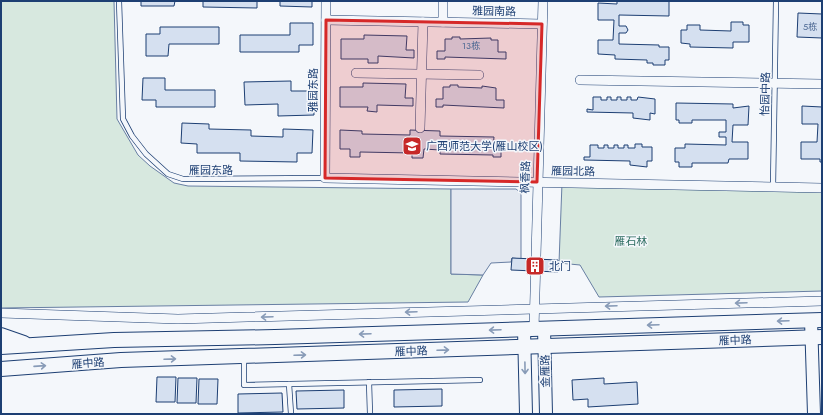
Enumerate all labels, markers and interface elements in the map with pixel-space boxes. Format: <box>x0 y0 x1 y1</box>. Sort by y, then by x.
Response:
street label: 雅园南路 <box>472 3 516 19</box>
house number: 5栋 <box>803 20 817 33</box>
house number: 13栋 <box>462 39 480 52</box>
street label: 雅园东路 <box>305 68 321 112</box>
street label: 怡园中路 <box>757 72 773 116</box>
school or university icon: 广西师范大学(雁山校区) <box>401 135 423 157</box>
place label: 广西师范大学(雁山校区) <box>426 138 543 154</box>
street label: 枫香路 <box>516 160 534 194</box>
street label: 雁园东路 <box>189 162 233 178</box>
street label: 雁园北路 <box>551 163 595 179</box>
park label: 雁石林 <box>615 233 648 249</box>
building icon: 北门 <box>524 255 546 277</box>
place label: 北门 <box>549 258 571 274</box>
one-way arrow <box>735 299 748 307</box>
one-way arrow <box>605 303 618 310</box>
one-way arrow <box>405 309 418 316</box>
one-way arrow <box>261 313 274 320</box>
one-way arrow <box>777 318 790 325</box>
one-way arrow <box>647 321 660 329</box>
one-way arrow <box>489 327 502 334</box>
one-way arrow <box>359 331 372 338</box>
street label: 雁中路 <box>718 331 752 349</box>
street label: 雁中路 <box>394 342 428 360</box>
one-way arrow <box>437 346 450 354</box>
one-way arrow <box>293 351 306 358</box>
street label: 雁中路 <box>71 354 105 372</box>
street label: 金雁路 <box>537 354 553 388</box>
one-way arrow <box>163 355 176 363</box>
one-way arrow <box>521 361 529 374</box>
one-way arrow <box>33 363 46 370</box>

